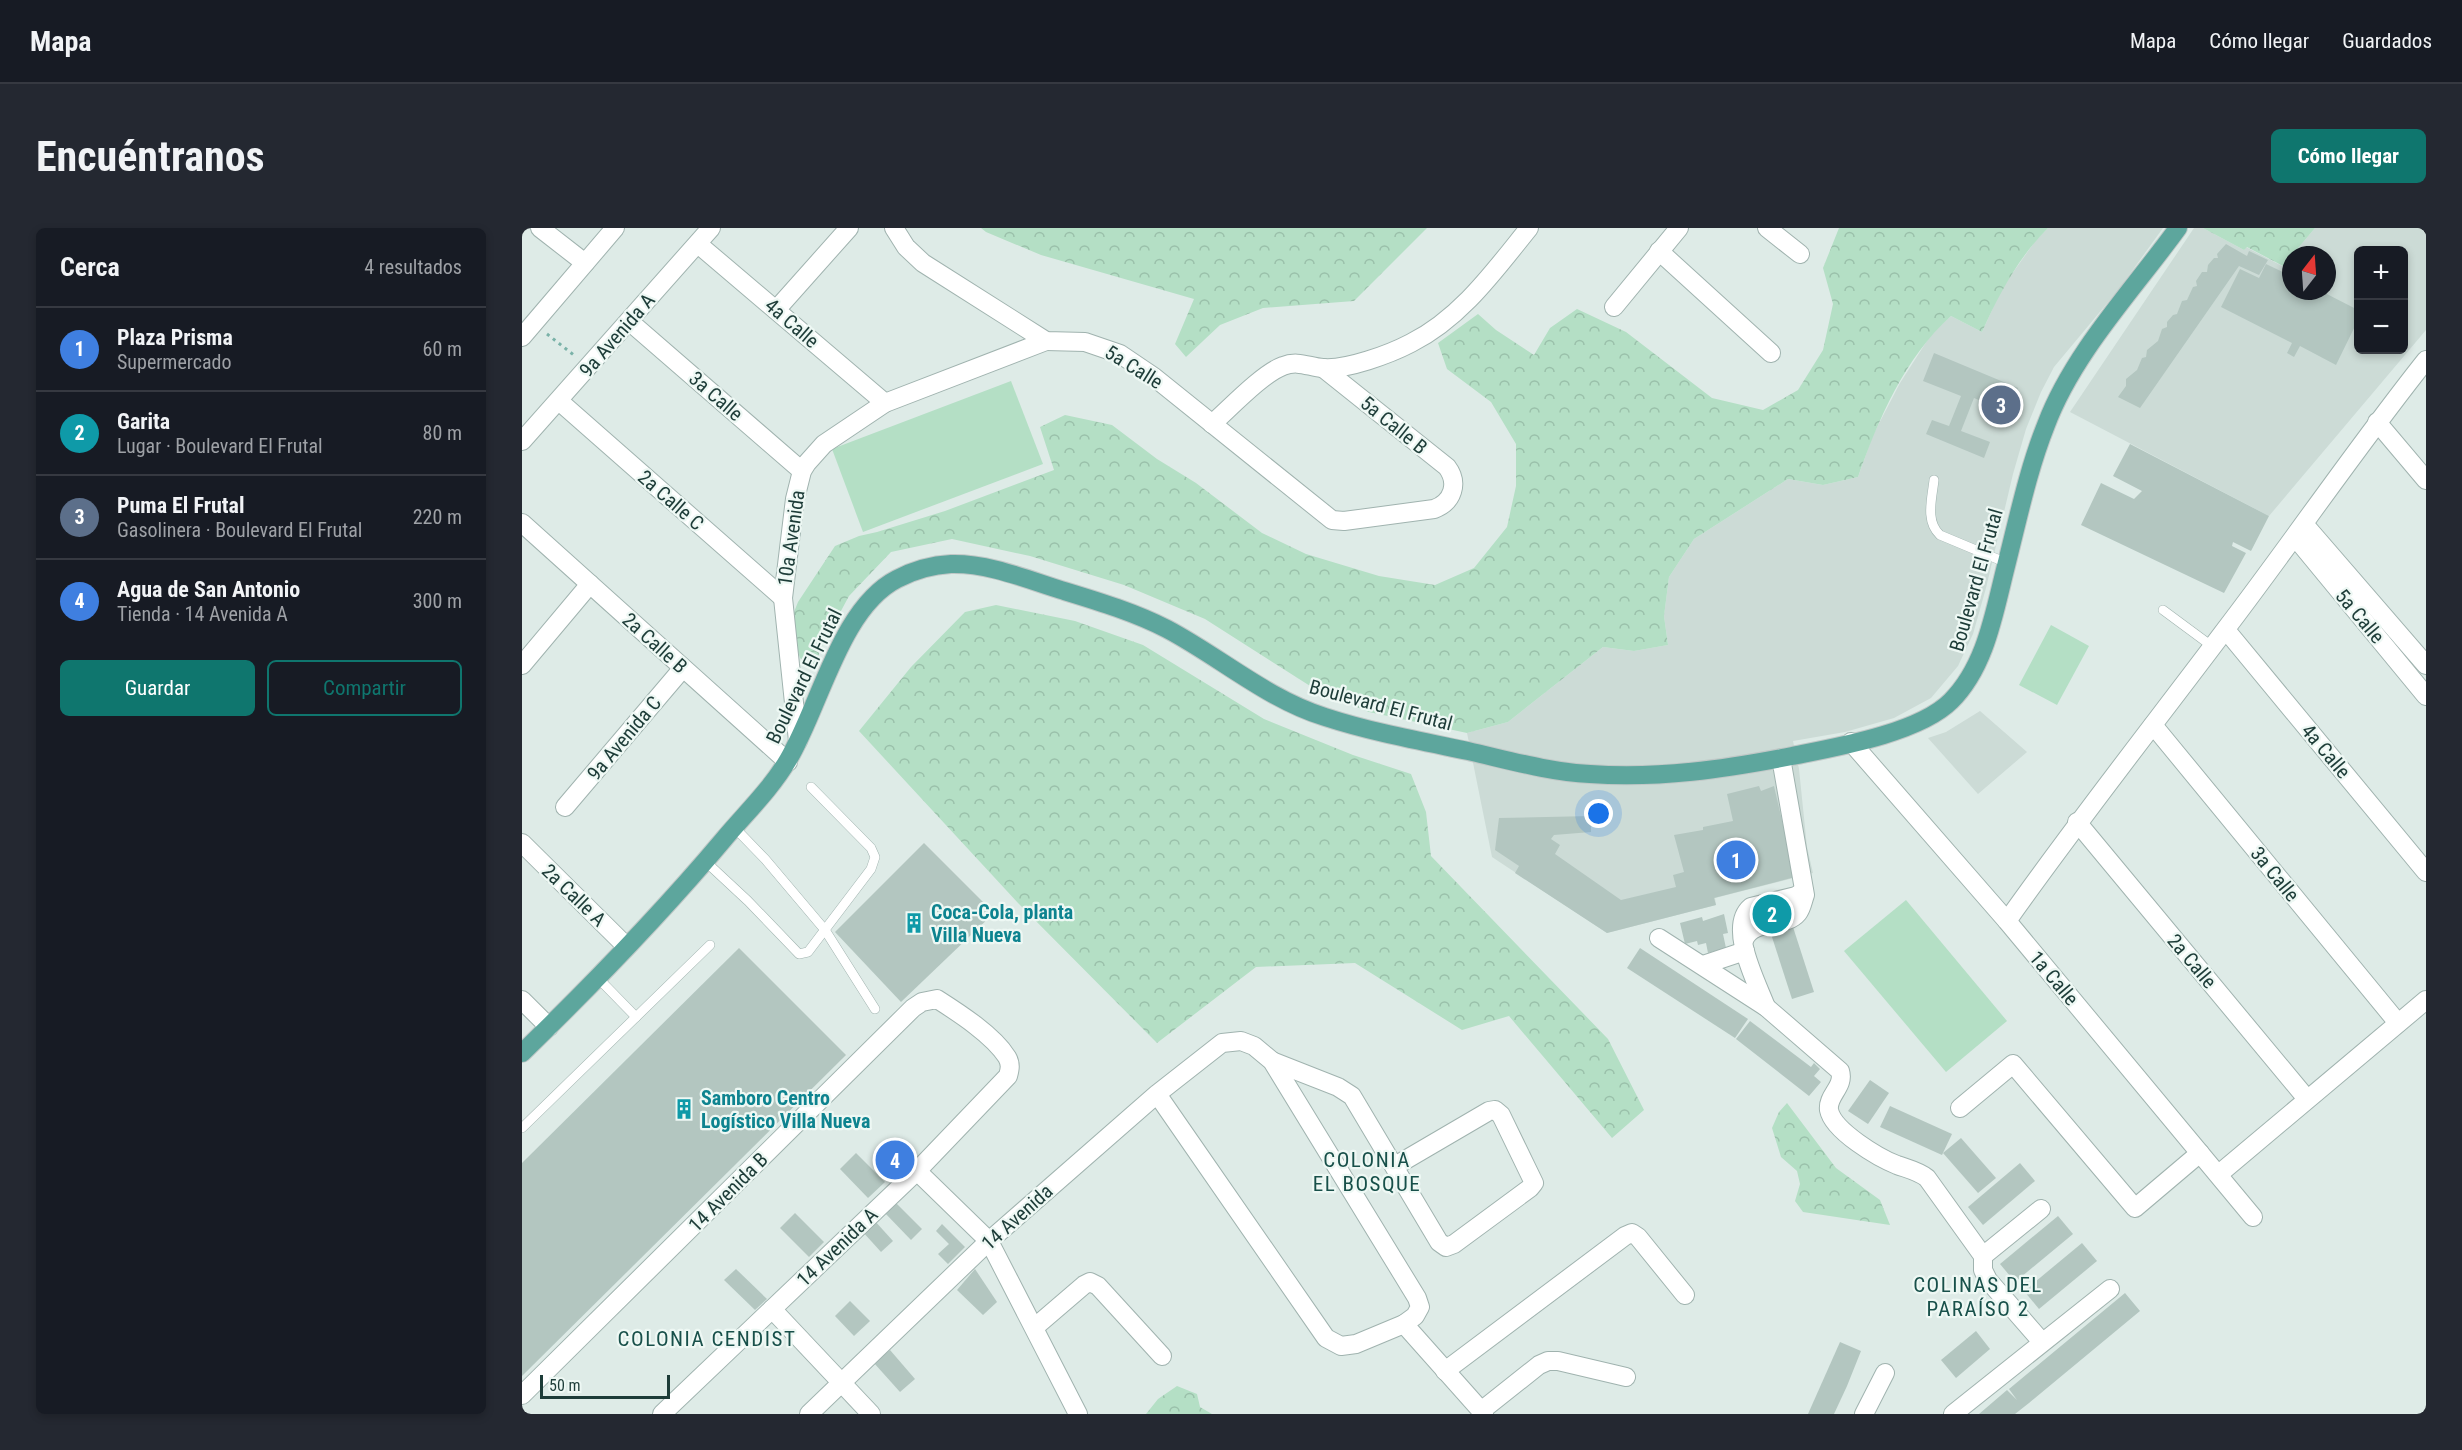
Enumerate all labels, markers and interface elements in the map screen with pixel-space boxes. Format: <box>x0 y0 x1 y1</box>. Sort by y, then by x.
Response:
text: Mapa <box>30 25 91 58</box>
text: Mapa <box>2130 29 2176 53</box>
text: Cómo llegar <box>2209 29 2309 53</box>
text: Guardados <box>2342 29 2432 53</box>
button: Cómo llegar <box>2271 129 2426 183</box>
text: Encuéntranos <box>36 132 265 181</box>
north arrow <box>2282 246 2336 300</box>
map controls <box>2354 246 2408 354</box>
button: + <box>2354 246 2408 300</box>
text: Cerca <box>60 252 120 282</box>
text: 4 resultados <box>364 255 462 279</box>
street label: 9a Avenida A <box>574 288 660 382</box>
street label: 4a Calle <box>760 293 824 353</box>
button: − <box>2354 300 2408 354</box>
text: Plaza Prisma <box>117 325 233 350</box>
text: 1 <box>74 337 85 361</box>
text: 60 m <box>423 337 462 361</box>
street label: 5a Calle <box>1101 340 1167 394</box>
text: Supermercado <box>117 350 232 374</box>
street label: 3a Calle <box>684 366 748 426</box>
pin: 3 <box>1982 382 2020 428</box>
street label: 5a Calle B <box>1356 391 1432 459</box>
text: Garita <box>117 409 170 434</box>
text: 2 <box>74 421 85 445</box>
text: 80 m <box>423 421 462 445</box>
text: Lugar · Boulevard El Frutal <box>117 434 323 458</box>
street label: 2a Calle C <box>633 465 709 535</box>
street label: 10a Avenida <box>772 489 810 587</box>
text: Puma El Frutal <box>117 493 244 518</box>
text: 3 <box>74 505 85 529</box>
text: 220 m <box>413 505 462 529</box>
street label: Boulevard El Frutal <box>1944 506 2008 654</box>
text: Gasolinera · Boulevard El Frutal <box>117 518 362 542</box>
text: Agua de San Antonio <box>117 577 300 602</box>
street label: 5a Calle <box>2330 584 2390 648</box>
text: 4 <box>74 589 85 613</box>
text: 300 m <box>413 589 462 613</box>
text: Tienda · 14 Avenida A <box>117 602 288 626</box>
street label: Boulevard El Frutal <box>761 605 847 747</box>
street label: 2a Calle B <box>618 608 692 678</box>
button: Guardar <box>60 660 255 716</box>
button: Compartir <box>267 660 462 716</box>
street label: Boulevard El Frutal <box>1307 674 1455 736</box>
street label: 9a Avenida C <box>582 691 666 785</box>
street label: 4a Calle <box>2296 719 2356 783</box>
your location <box>1584 799 1613 828</box>
pin: 1 <box>1716 838 1756 882</box>
street label: 3a Calle <box>2246 842 2304 906</box>
street label: 2a Calle A <box>537 859 611 932</box>
pin: 2 <box>1752 892 1792 936</box>
place label: Coca-Cola, planta Villa Nueva <box>931 900 1073 947</box>
building icon: Coca-Cola, planta Villa Nueva <box>902 911 926 935</box>
street label: 2a Calle <box>2162 929 2222 993</box>
street label: 1a Calle <box>2024 946 2084 1010</box>
place label: Samboro Centro Logístico Villa Nueva <box>701 1086 870 1133</box>
building icon: Samboro Centro Logístico Villa Nueva <box>672 1097 696 1121</box>
pin: 4 <box>876 1138 914 1182</box>
street label: 14 Avenida B <box>683 1147 773 1237</box>
district label: COLONIA EL BOSQUE <box>1313 1148 1421 1196</box>
street label: 14 Avenida <box>977 1179 1057 1255</box>
street label: 14 Avenida A <box>792 1202 883 1291</box>
district label: COLINAS DEL PARAÍSO 2 <box>1913 1273 2043 1321</box>
district label: COLONIA CENDIST <box>618 1327 796 1351</box>
scale bar <box>540 1372 670 1400</box>
text: 50 m <box>549 1376 581 1395</box>

